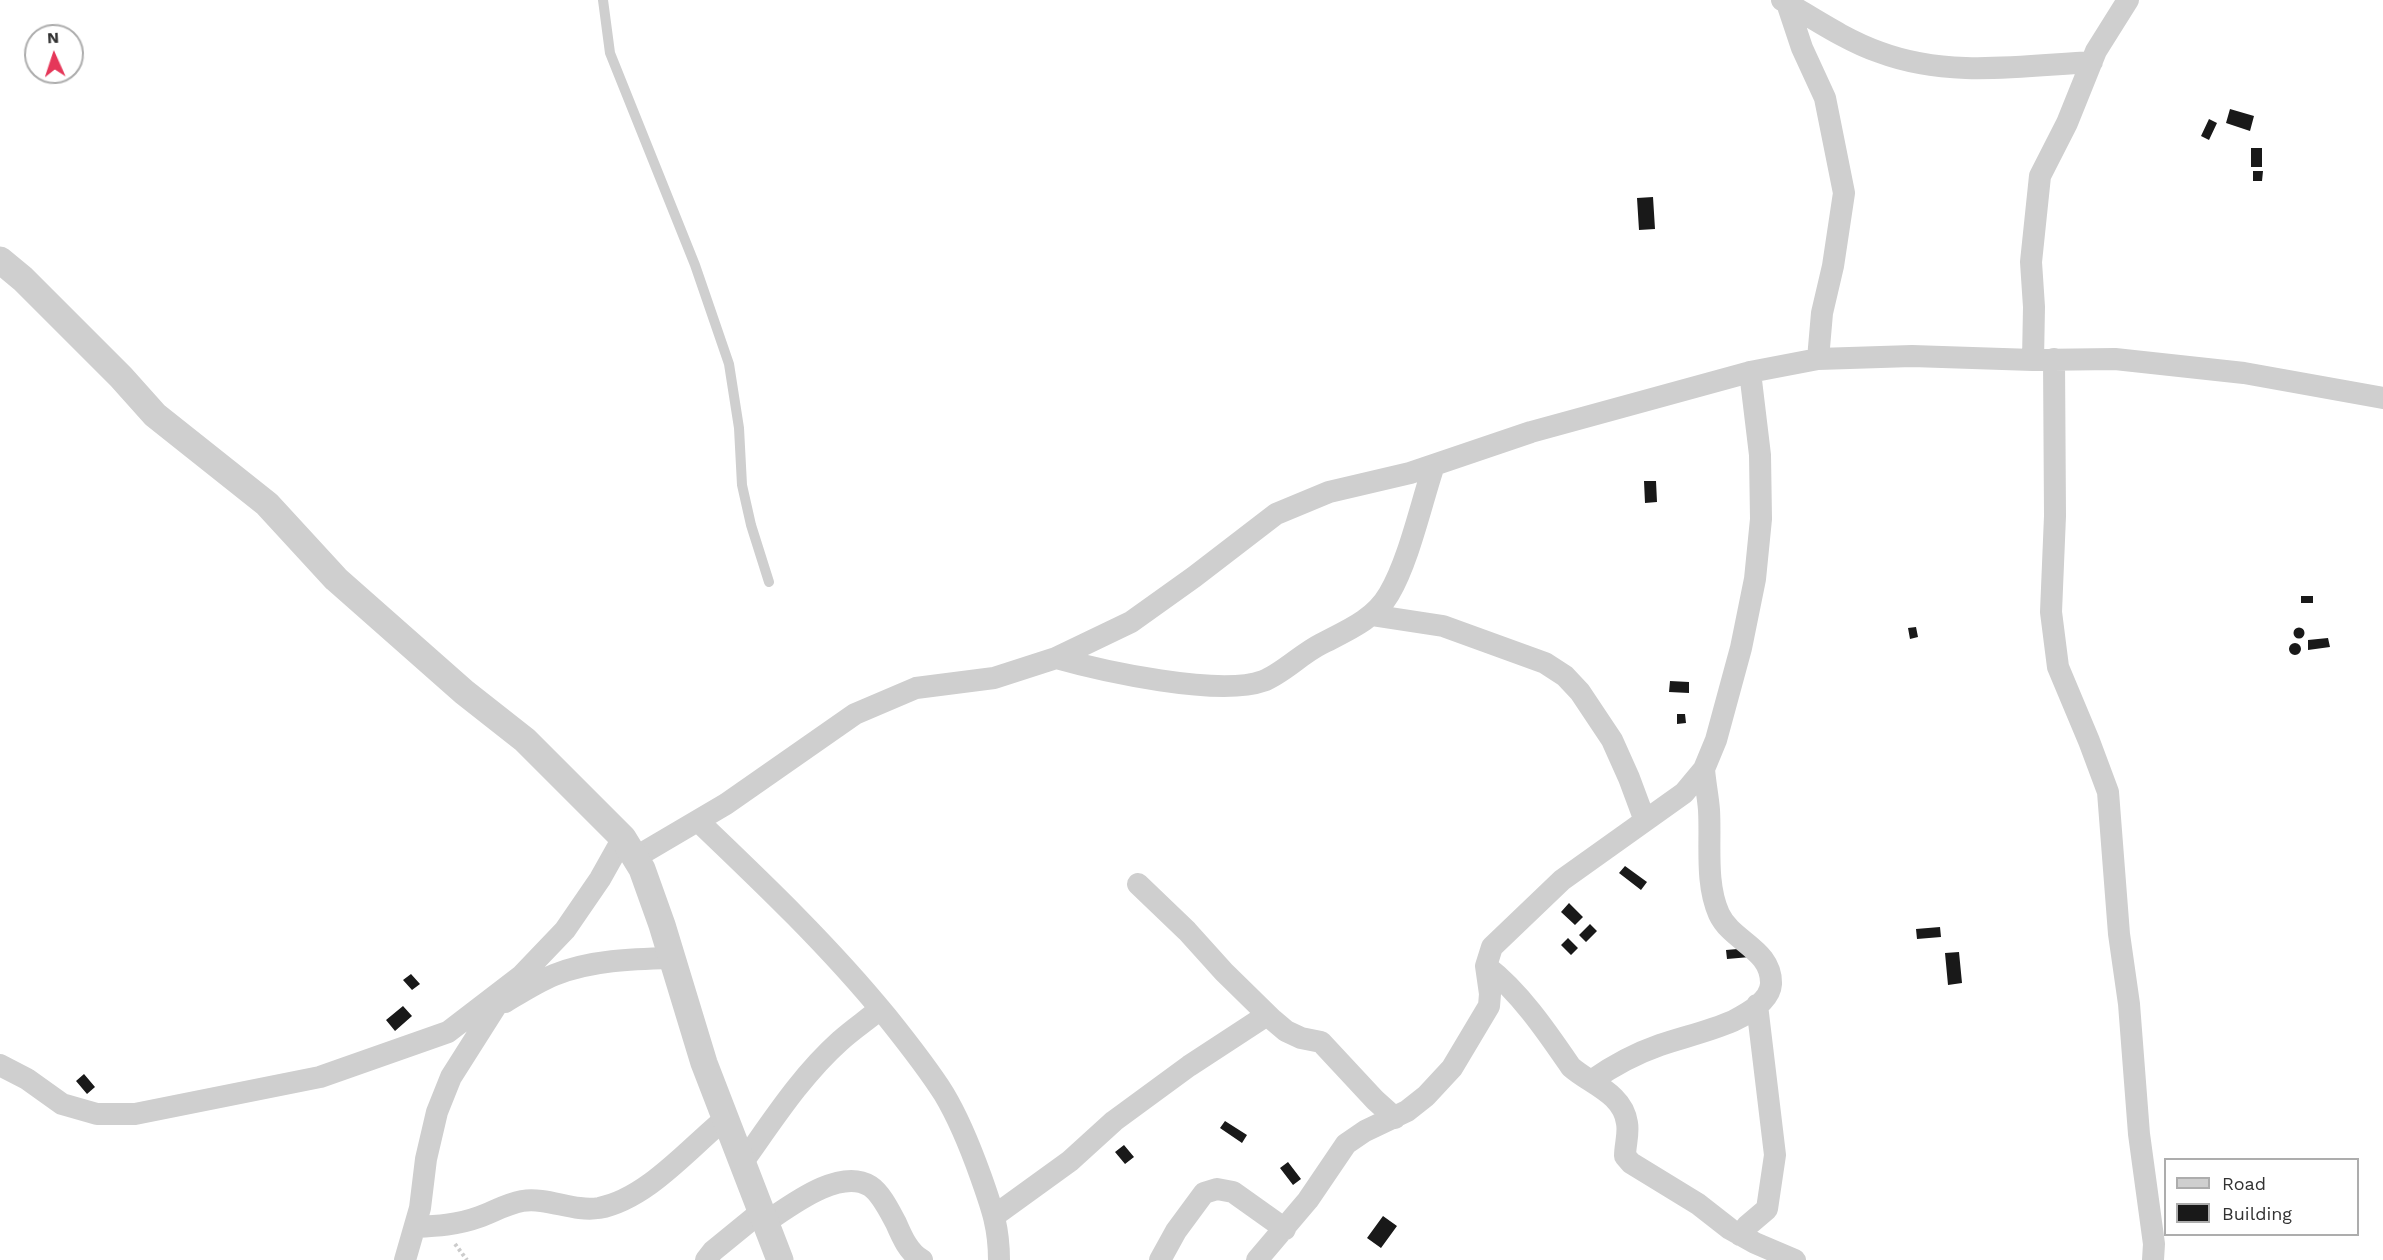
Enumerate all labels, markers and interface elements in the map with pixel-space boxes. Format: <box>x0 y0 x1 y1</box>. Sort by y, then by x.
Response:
north arrow <box>24 24 84 84</box>
text: N <box>47 28 60 47</box>
legend <box>2164 1158 2359 1236</box>
text: Road <box>2222 1173 2266 1194</box>
text: Building <box>2222 1203 2292 1224</box>

